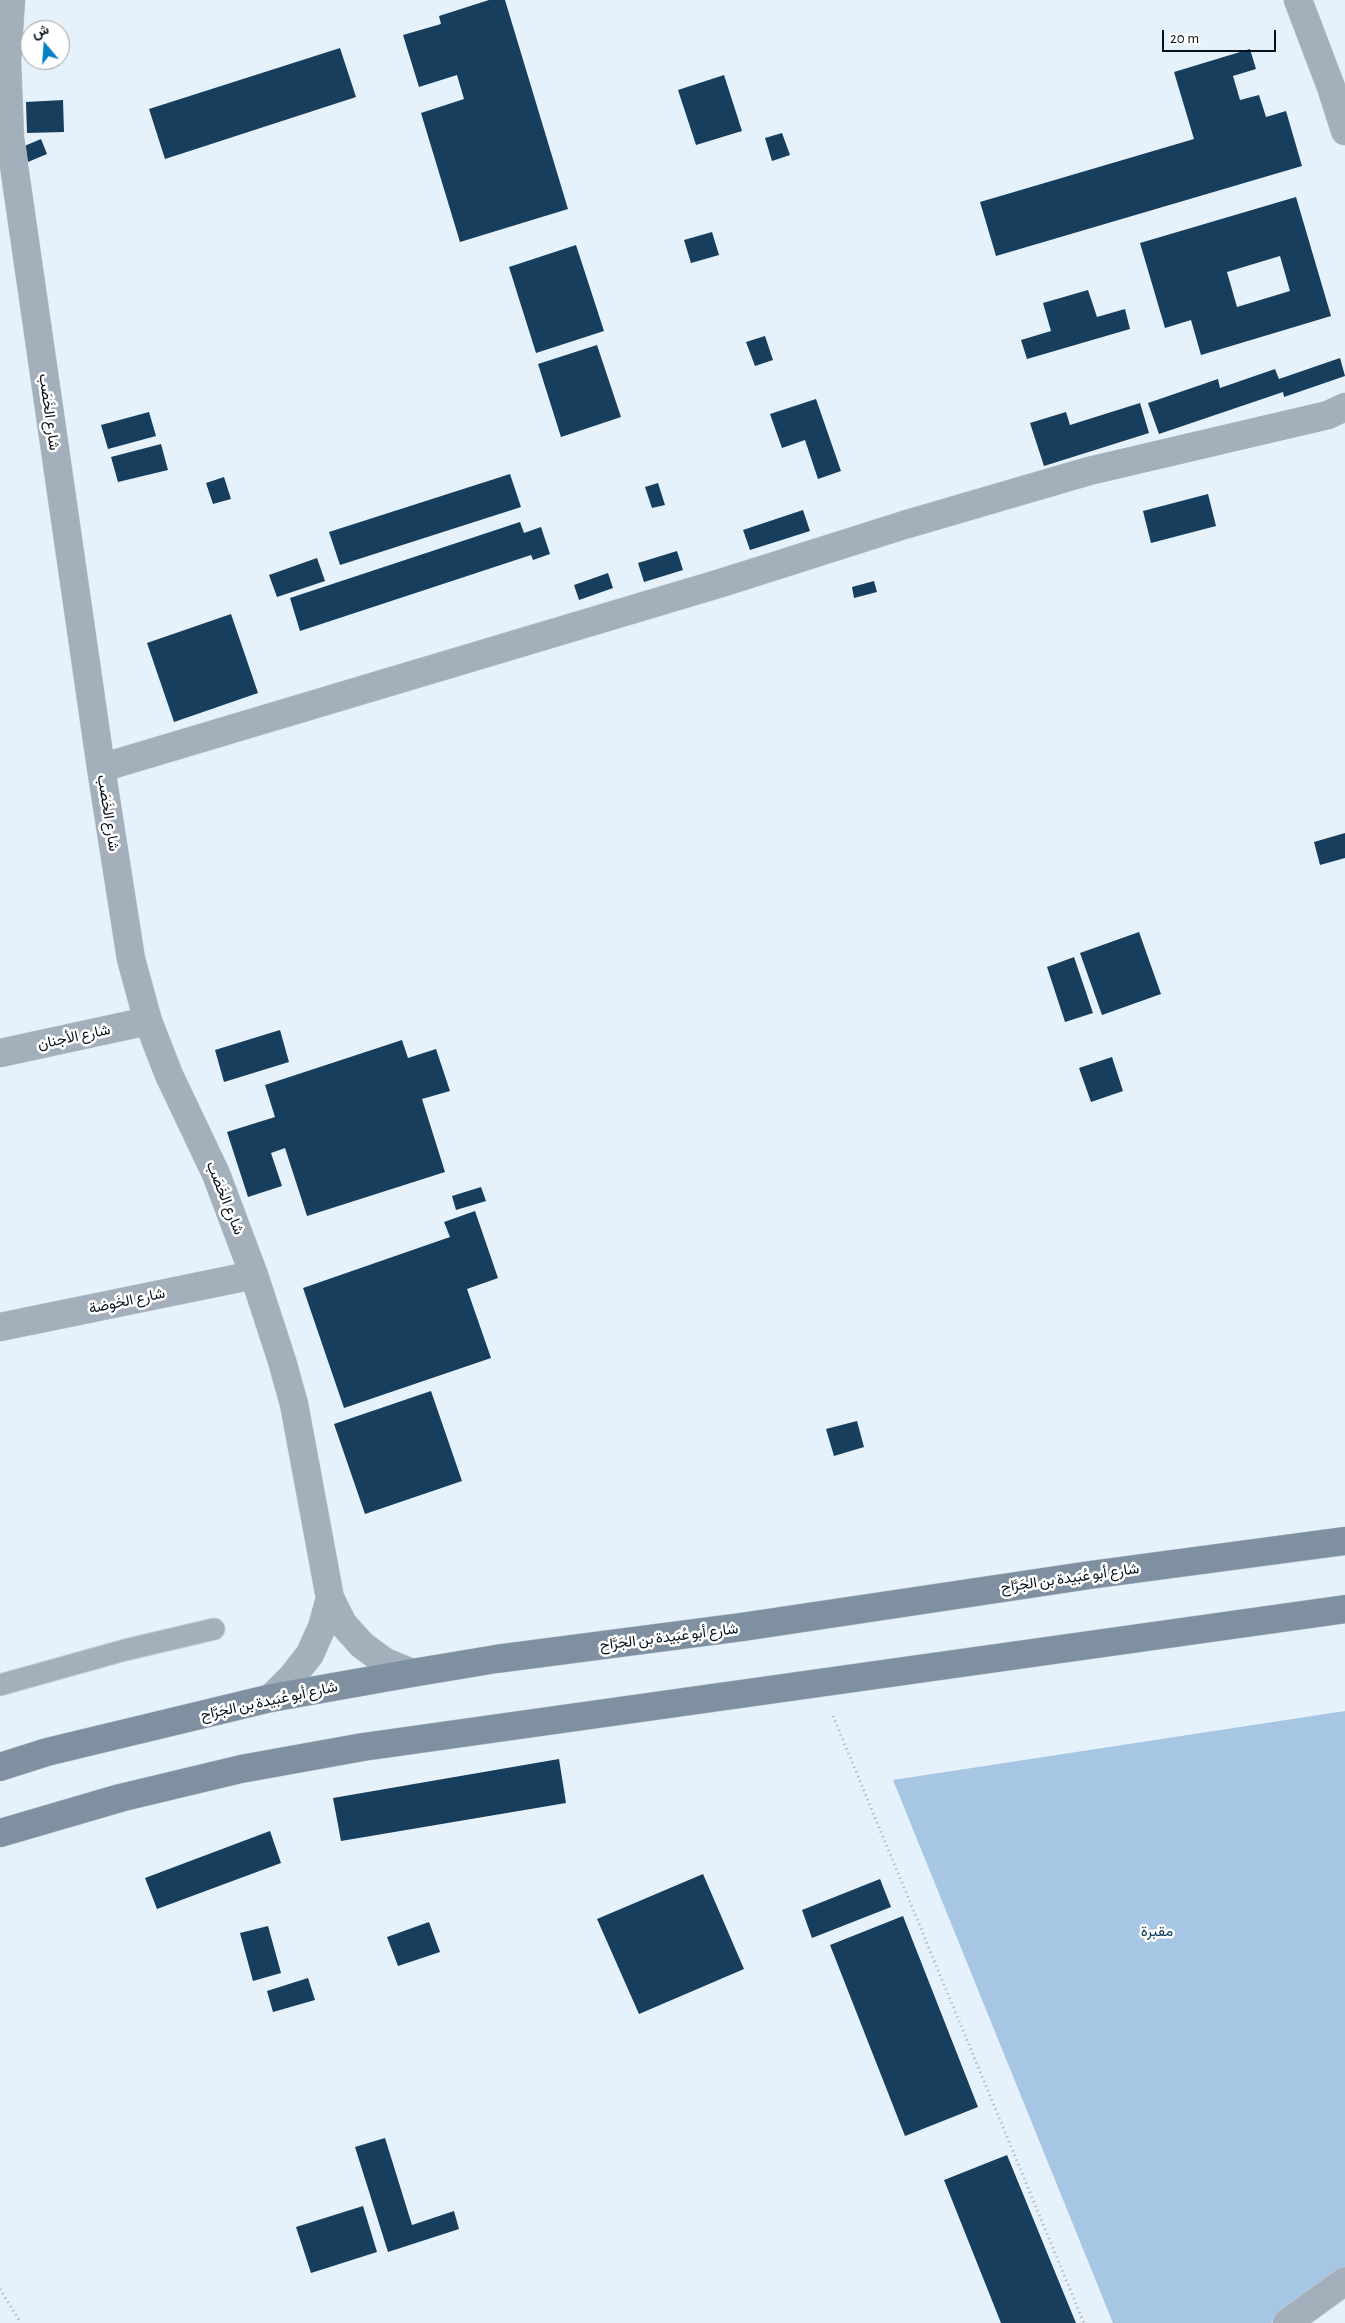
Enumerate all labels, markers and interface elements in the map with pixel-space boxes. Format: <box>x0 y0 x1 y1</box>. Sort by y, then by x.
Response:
north arrow <box>20 20 70 70</box>
scale bar <box>1165 20 1279 52</box>
text: ش <box>31 22 51 41</box>
text: 20 m <box>1170 31 1199 46</box>
street label: شارع الخَصَب <box>35 372 63 452</box>
street label: شارع الخَصَب <box>93 773 123 853</box>
street label: شارع الأجنان <box>36 1021 112 1053</box>
street label: شارع الخَصَب <box>202 1159 248 1237</box>
street label: شارع الخَوضة <box>87 1284 167 1318</box>
street label: شارع أبو عُبَيدة بن الجَرَّاح <box>1000 1559 1140 1597</box>
street label: شارع أبو عُبَيدة بن الجَرَّاح <box>599 1620 739 1654</box>
street label: شارع أبو عُبَيدة بن الجَرَّاح <box>199 1678 339 1724</box>
park label: مقبرة <box>1141 1922 1173 1940</box>

